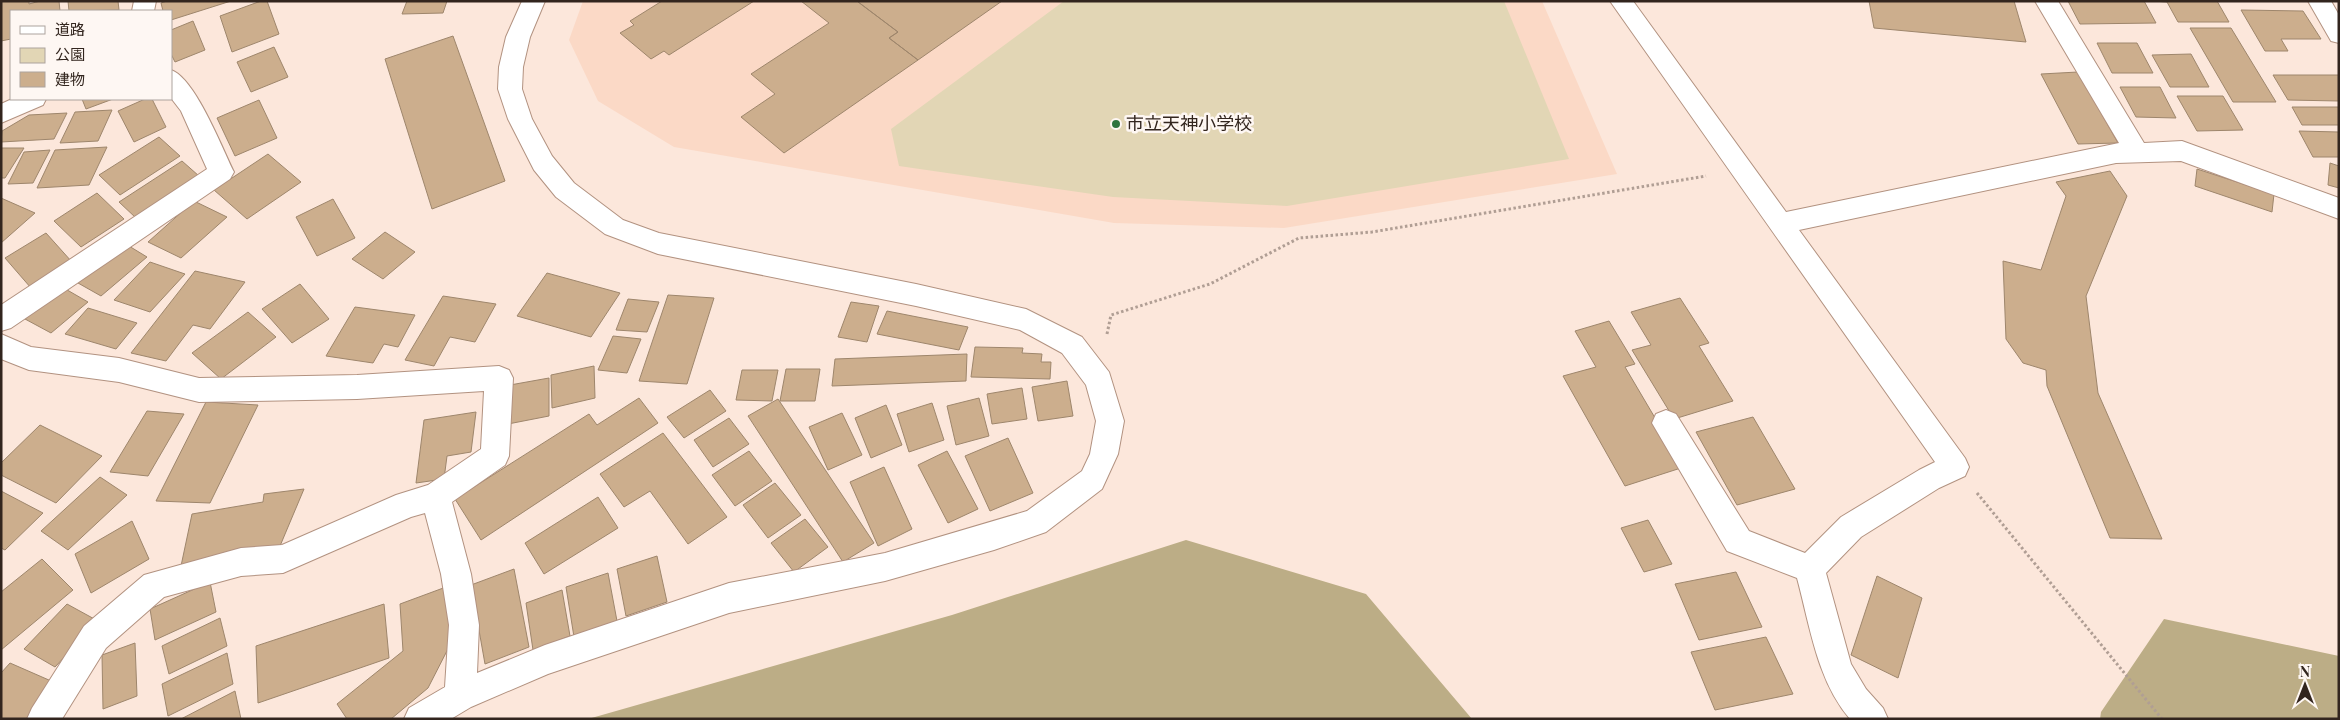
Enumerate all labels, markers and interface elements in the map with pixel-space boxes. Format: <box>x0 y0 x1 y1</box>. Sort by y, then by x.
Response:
legend <box>10 10 172 100</box>
text: 道路 <box>55 19 85 39</box>
text: 公園 <box>55 44 85 64</box>
text: 建物 <box>55 69 85 89</box>
place label: 市立天神小学校 <box>1126 111 1252 135</box>
marker: 市立天神小学校 <box>1110 118 1122 130</box>
north arrow <box>2280 660 2330 710</box>
text: N <box>2300 662 2310 681</box>

